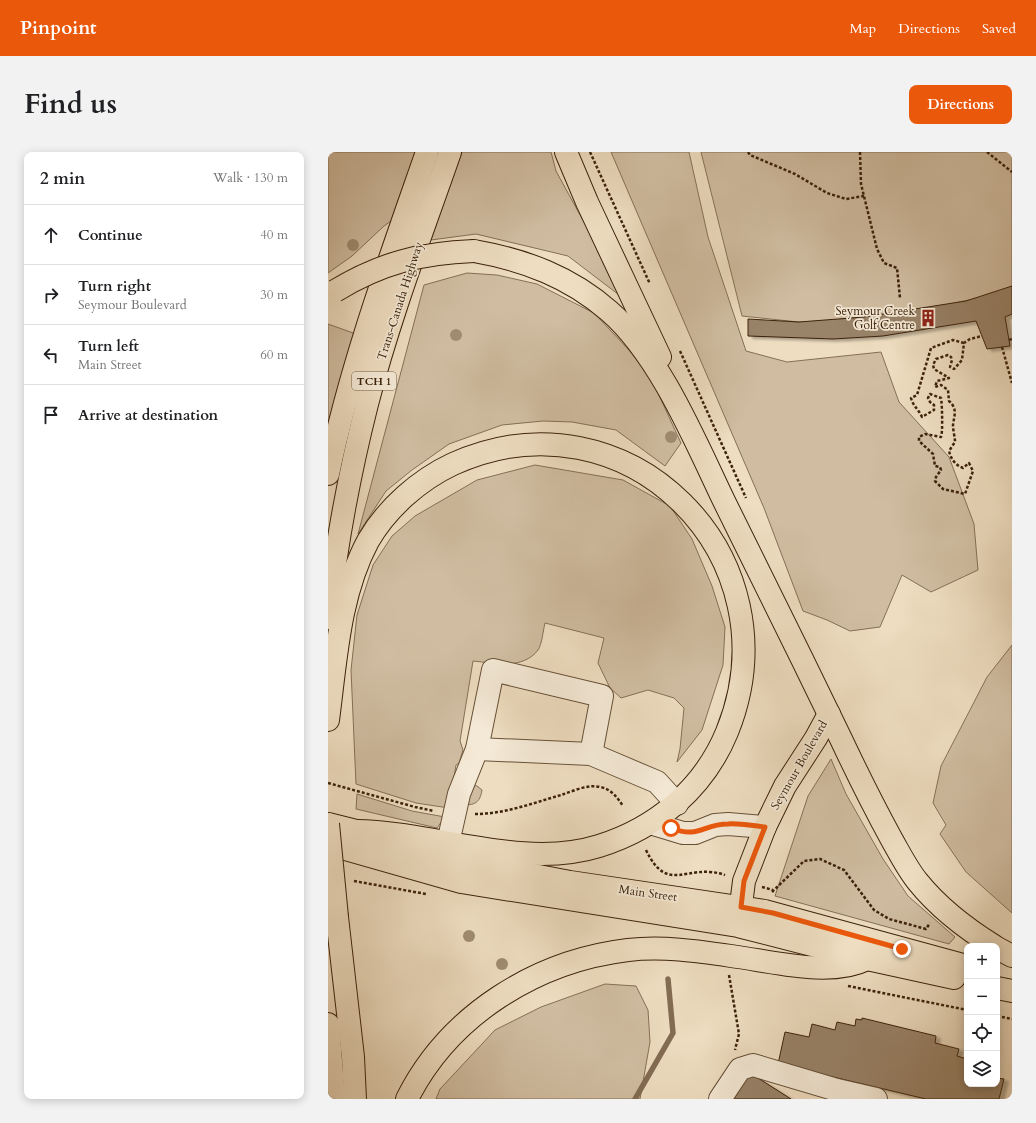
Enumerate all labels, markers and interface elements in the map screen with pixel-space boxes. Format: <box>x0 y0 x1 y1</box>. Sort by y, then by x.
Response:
text: Pinpoint <box>20 15 97 41</box>
text: Map <box>850 19 876 38</box>
text: Directions <box>898 19 960 38</box>
text: Saved <box>982 19 1016 38</box>
text: Find us <box>24 85 117 123</box>
button: Directions <box>909 85 1012 124</box>
text: 2 min <box>40 167 85 190</box>
text: Walk · 130 m <box>213 169 288 187</box>
icon: ahead <box>40 224 62 246</box>
text: Continue <box>78 225 143 245</box>
text: 40 m <box>260 226 288 244</box>
street label: Trans-Canada Highway <box>373 239 427 362</box>
text: Turn right <box>78 276 151 296</box>
icon: right <box>40 284 62 306</box>
text: 30 m <box>260 286 288 304</box>
text: Seymour Boulevard <box>78 296 187 314</box>
place label: Seymour Creek Golf Centre <box>836 303 916 333</box>
building icon: Seymour Creek Golf Centre <box>918 308 938 328</box>
text: Turn left <box>78 336 139 356</box>
icon: left <box>40 344 62 366</box>
text: 60 m <box>260 346 288 364</box>
text: Main Street <box>78 356 142 374</box>
road number: TCH 1 <box>352 372 396 390</box>
icon: arrive <box>40 404 62 426</box>
text: Arrive at destination <box>78 405 218 425</box>
street label: Seymour Boulevard <box>767 717 831 812</box>
route start <box>662 819 680 837</box>
street label: Main Street <box>618 881 678 905</box>
route end <box>893 940 911 958</box>
map controls <box>964 943 1000 1087</box>
button: + <box>964 943 1000 979</box>
button: − <box>964 979 1000 1015</box>
button: locate <box>964 1015 1000 1051</box>
button: layers <box>964 1051 1000 1087</box>

